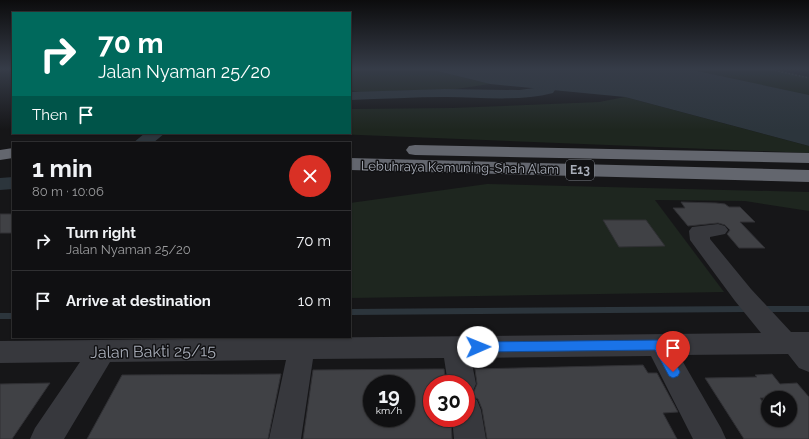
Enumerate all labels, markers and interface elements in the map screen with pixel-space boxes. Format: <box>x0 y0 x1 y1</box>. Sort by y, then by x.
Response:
text: 70 m <box>98 27 164 60</box>
icon: right <box>32 28 84 80</box>
text: Jalan Nyaman 25/20 <box>98 61 271 82</box>
icon: arrive <box>75 104 97 126</box>
text: Then <box>32 106 67 124</box>
text: 1 min <box>32 154 93 183</box>
button: close <box>289 155 331 197</box>
street label: Lebuhraya Kemuning-Shah Alam <box>361 158 559 177</box>
road number: E13 <box>566 160 594 180</box>
text: 80 m · 10:06 <box>32 184 104 199</box>
text: Turn right <box>66 224 136 242</box>
icon: right <box>32 230 54 252</box>
text: 70 m <box>296 232 331 250</box>
text: Jalan Nyaman 25/20 <box>66 242 191 257</box>
icon: arrive <box>32 290 54 312</box>
text: Arrive at destination <box>66 292 211 310</box>
text: 10 m <box>298 292 331 310</box>
position arrow <box>457 326 499 368</box>
pin <box>656 331 690 372</box>
icon: arrive <box>662 337 684 359</box>
street label: Jalan Bakti 25/15 <box>90 341 216 362</box>
speed limit sign: 30 <box>423 375 475 427</box>
text: 19 <box>378 384 400 408</box>
map controls <box>761 391 797 427</box>
button: sound <box>761 391 797 427</box>
text: km/h <box>376 405 402 416</box>

